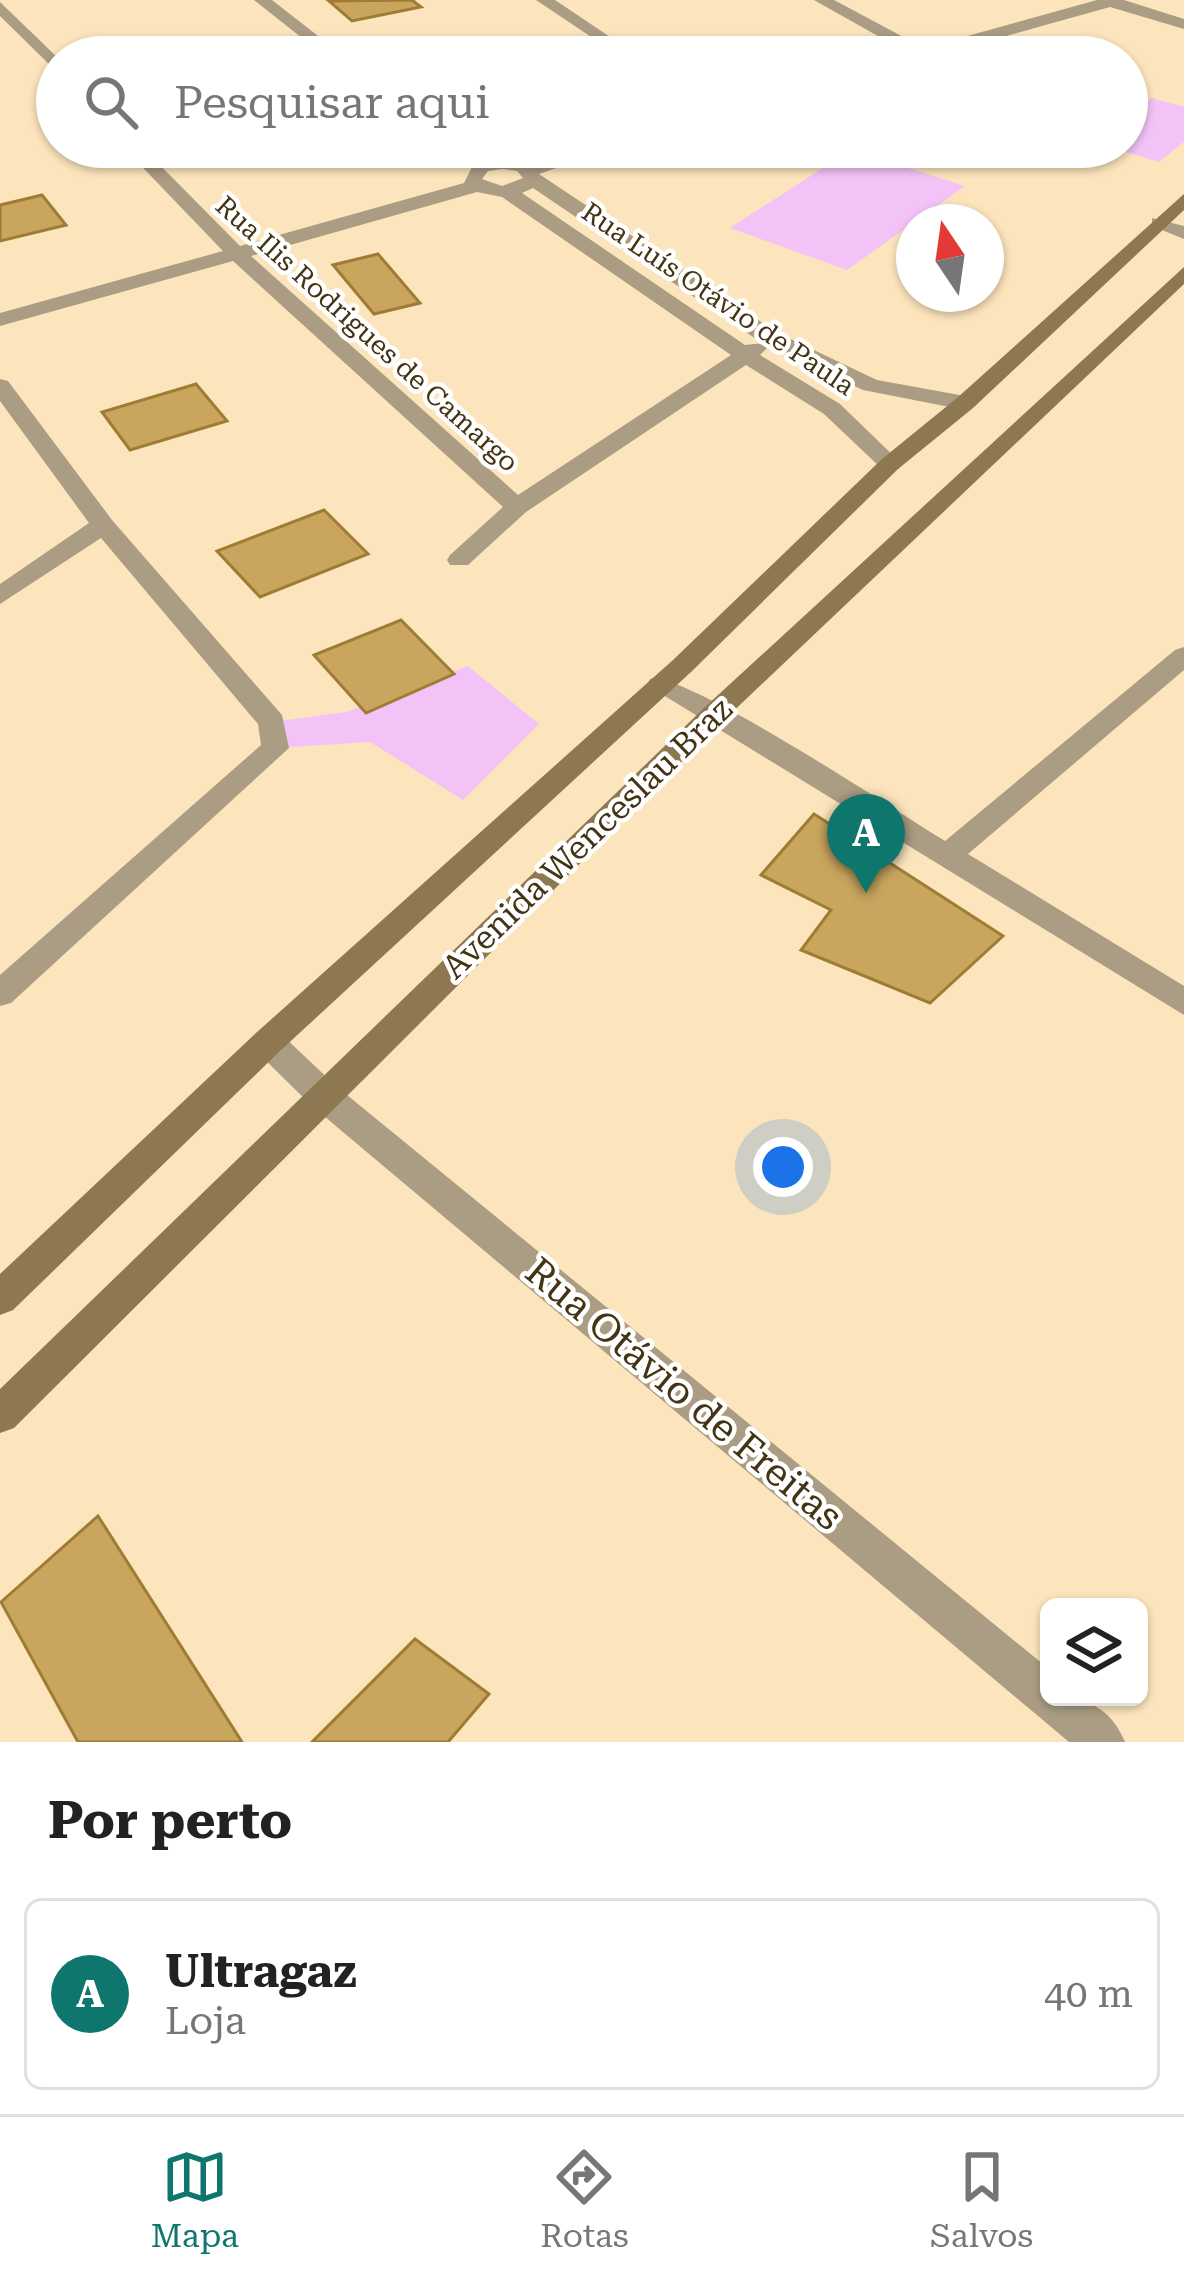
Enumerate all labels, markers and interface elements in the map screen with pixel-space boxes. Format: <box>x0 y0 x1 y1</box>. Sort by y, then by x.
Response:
search box <box>36 36 1148 168</box>
icon: search <box>78 69 144 135</box>
text: Pesquisar aqui <box>174 76 490 129</box>
street label: Rua Ilis Rodrigues de Camargo <box>209 190 525 478</box>
street label: Rua Luís Otávio de Paula <box>576 196 861 402</box>
north arrow <box>896 204 1004 312</box>
street label: Avenida Wenceslau Braz <box>434 690 740 986</box>
pin: A <box>827 794 905 893</box>
your location <box>753 1137 813 1197</box>
street label: Rua Otávio de Freitas <box>516 1248 852 1540</box>
map controls <box>1040 1598 1148 1706</box>
button: layers <box>1040 1598 1148 1706</box>
text: Por perto <box>48 1791 292 1850</box>
text: Ultragaz <box>165 1945 356 1998</box>
text: A <box>76 1971 104 2017</box>
text: 40 m <box>1044 1971 1133 2017</box>
text: Loja <box>165 1998 246 2044</box>
tab: Mapa <box>151 2144 239 2255</box>
tab: Rotas <box>540 2144 629 2255</box>
tab: Salvos <box>930 2144 1033 2255</box>

